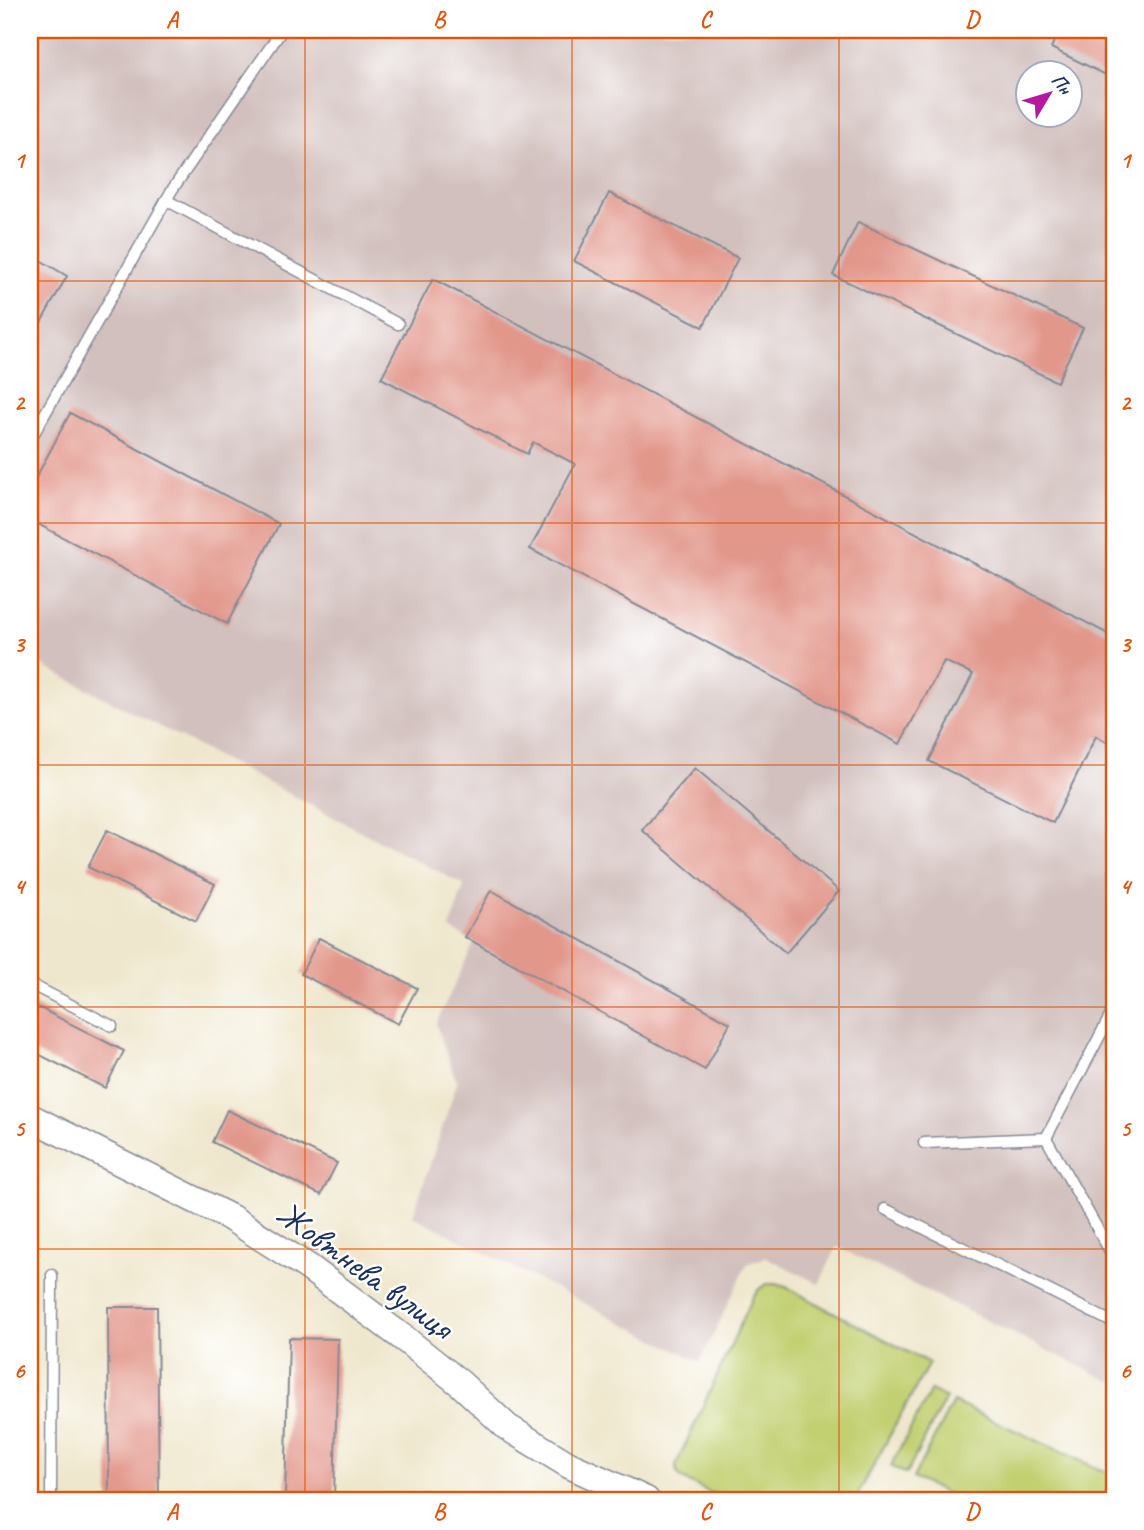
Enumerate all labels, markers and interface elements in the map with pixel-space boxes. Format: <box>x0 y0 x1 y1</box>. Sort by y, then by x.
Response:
text: A <box>166 5 180 34</box>
text: B <box>433 5 447 34</box>
text: C <box>700 5 714 34</box>
text: D <box>965 5 981 34</box>
north arrow <box>1014 60 1084 130</box>
text: Пн <box>1046 69 1078 101</box>
text: 1 <box>14 146 27 175</box>
text: 1 <box>1120 146 1133 175</box>
text: 2 <box>14 388 27 417</box>
text: 2 <box>1120 388 1133 417</box>
text: 3 <box>14 630 27 659</box>
text: 3 <box>1120 630 1133 659</box>
text: 4 <box>14 872 27 901</box>
text: 4 <box>1120 872 1133 901</box>
text: 5 <box>14 1114 26 1143</box>
text: 5 <box>1120 1114 1132 1143</box>
street label: Жовтнева вулиця <box>268 1191 465 1351</box>
text: 6 <box>14 1356 27 1385</box>
text: 6 <box>1120 1356 1133 1385</box>
text: A <box>166 1497 180 1526</box>
text: B <box>433 1497 447 1526</box>
text: C <box>700 1497 714 1526</box>
text: D <box>965 1497 981 1526</box>

